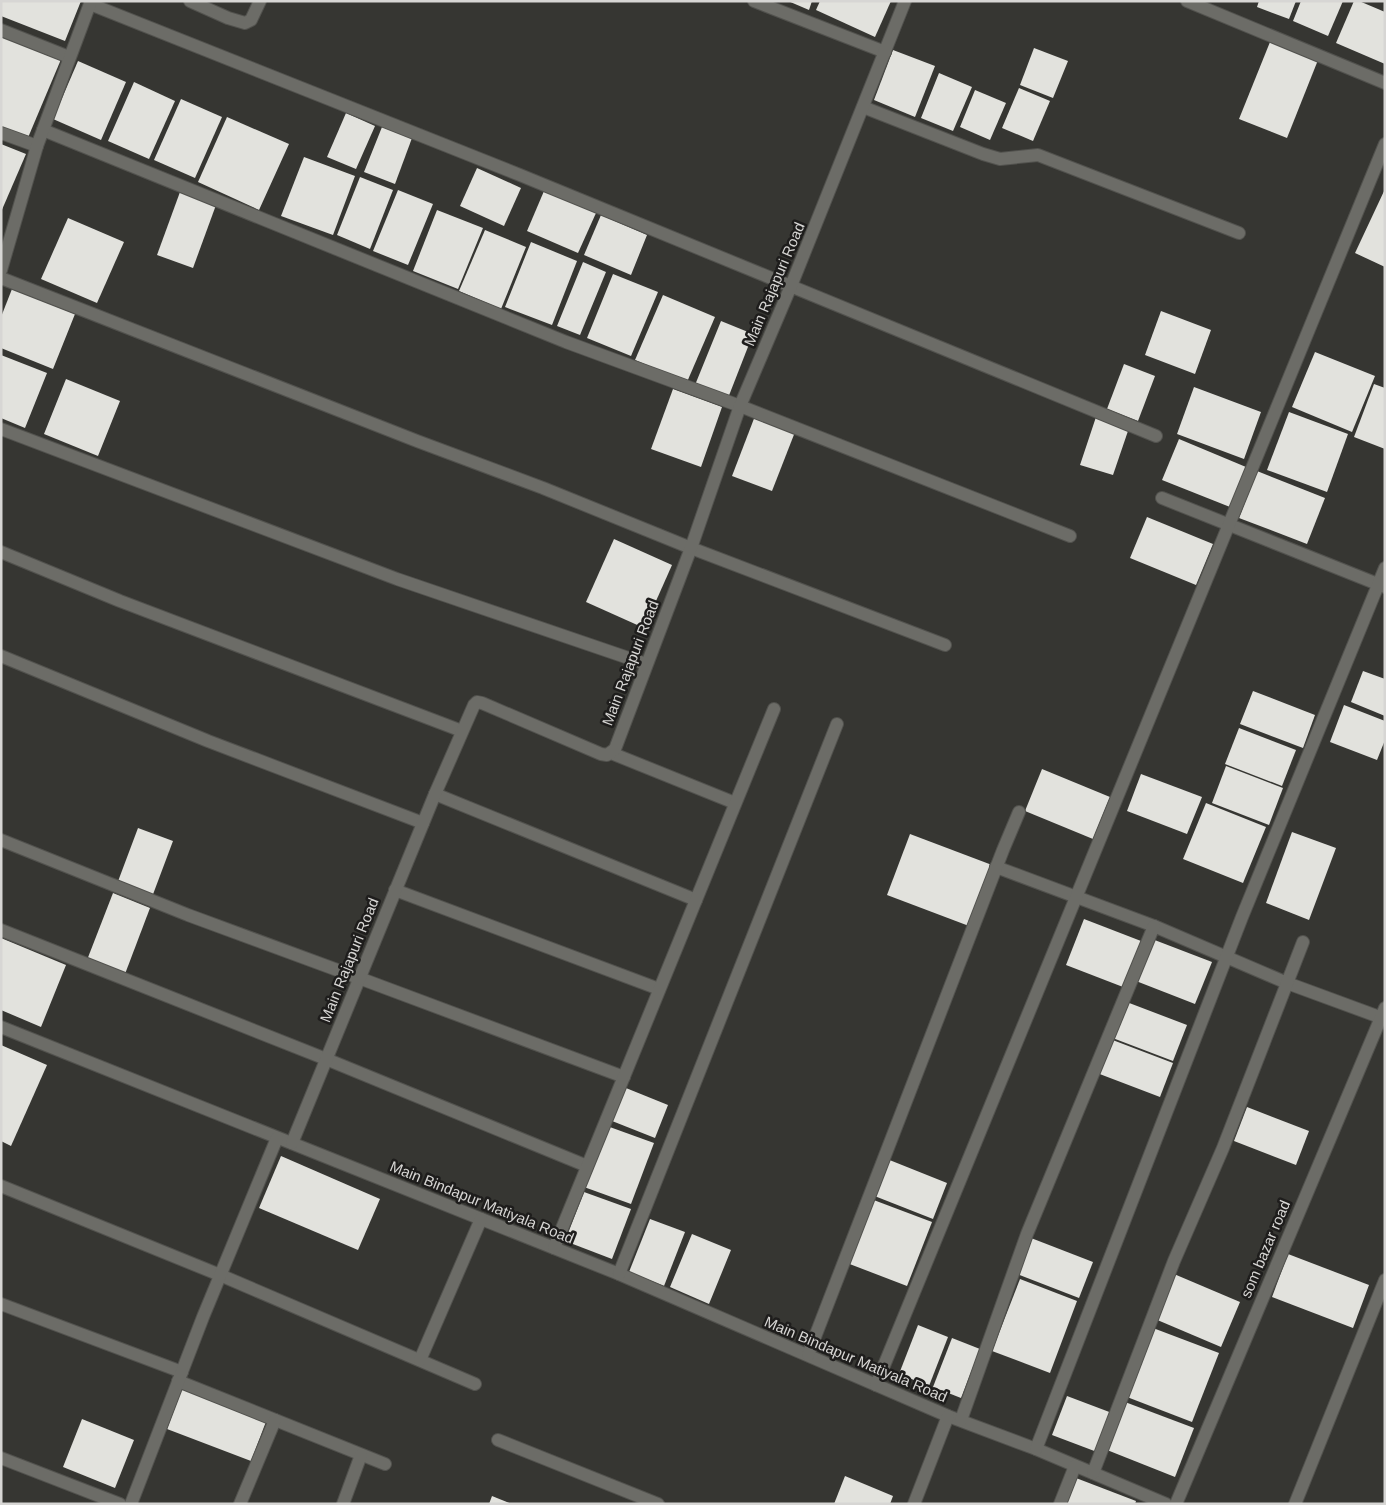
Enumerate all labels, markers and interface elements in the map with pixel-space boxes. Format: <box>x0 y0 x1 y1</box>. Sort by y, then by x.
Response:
street label: Main Rajapuri Road <box>740 220 808 348</box>
street label: Main Rajapuri Road <box>598 598 662 728</box>
street label: Main Rajapuri Road <box>316 895 382 1025</box>
street label: Main Bindapur Matiyala Road <box>388 1157 576 1247</box>
street label: som bazar road <box>1237 1198 1293 1300</box>
street label: Main Bindapur Matiyala Road <box>762 1313 950 1405</box>

